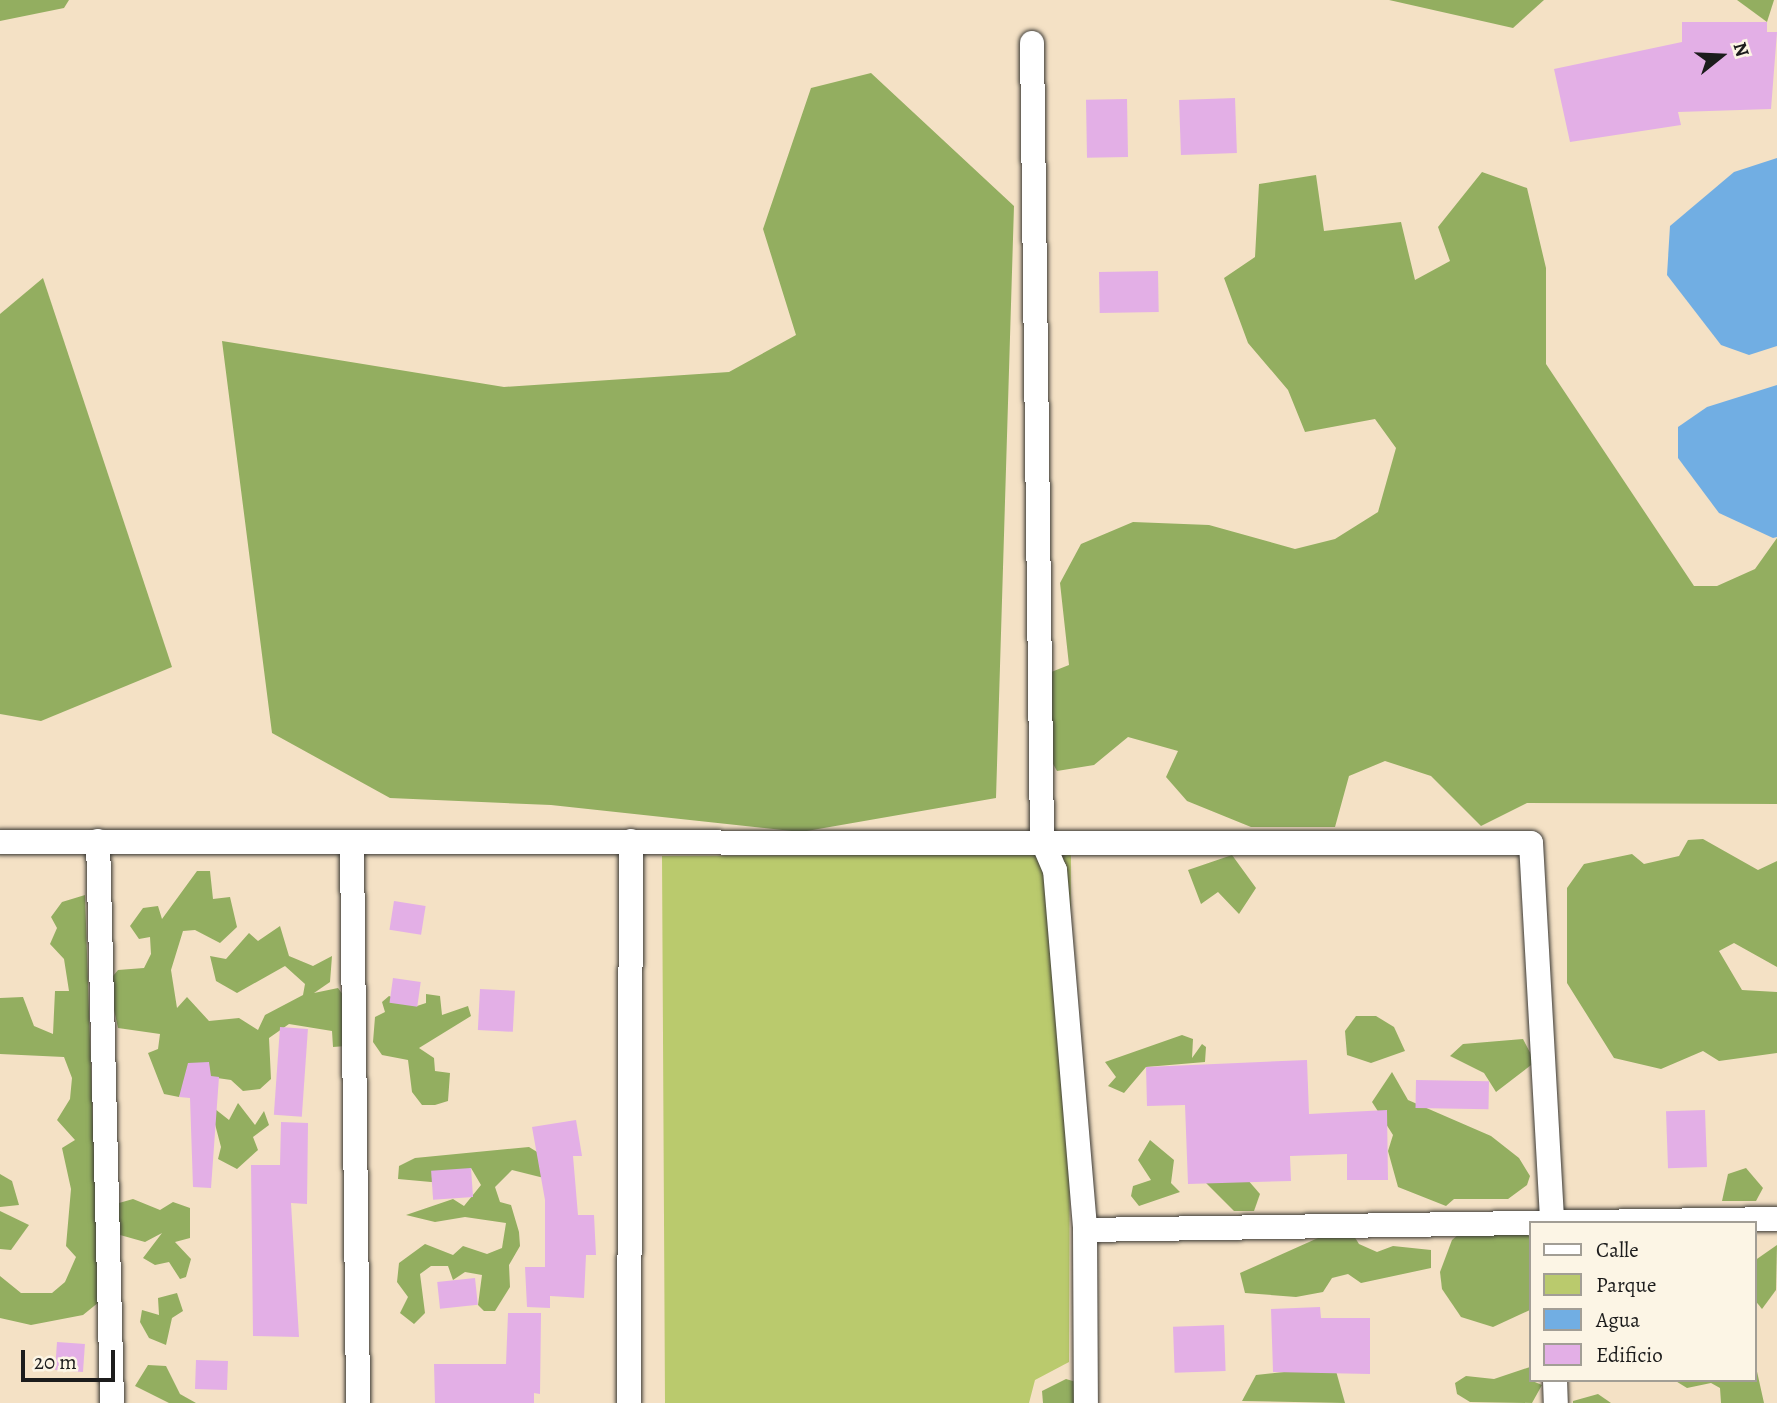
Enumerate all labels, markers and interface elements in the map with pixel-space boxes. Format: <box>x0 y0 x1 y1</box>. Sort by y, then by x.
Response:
north arrow <box>1686 21 1756 91</box>
text: N <box>1726 39 1755 60</box>
legend <box>1528 1221 1756 1382</box>
text: Calle <box>1596 1236 1639 1264</box>
text: Parque <box>1596 1271 1656 1299</box>
text: Agua <box>1596 1306 1640 1334</box>
scale bar <box>24 1336 119 1380</box>
text: Edificio <box>1596 1341 1663 1369</box>
text: 20 m <box>34 1348 77 1376</box>

